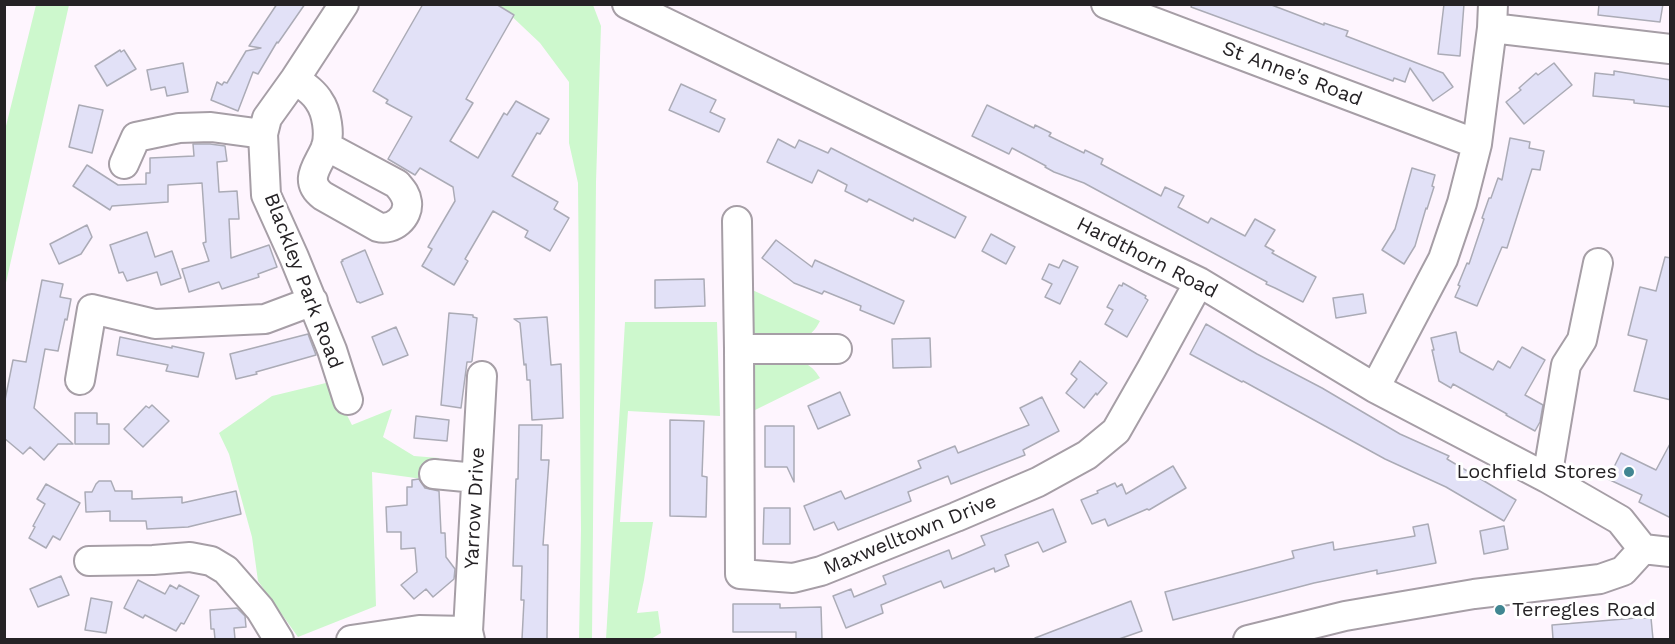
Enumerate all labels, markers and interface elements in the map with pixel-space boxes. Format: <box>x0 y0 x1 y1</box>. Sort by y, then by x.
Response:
street label: St Anne's Road <box>1219 36 1365 112</box>
street label: Blackley Park Road <box>258 190 348 372</box>
street label: Hardthorn Road <box>1072 212 1222 304</box>
street label: Yarrow Drive <box>460 446 490 570</box>
place label: Lochfield Stores <box>1457 460 1617 484</box>
marker: Lochfield Stores <box>1622 465 1636 479</box>
street label: Maxwelltown Drive <box>820 489 1000 581</box>
place label: Terregles Road <box>1512 598 1655 622</box>
marker: Terregles Road <box>1493 603 1507 617</box>

